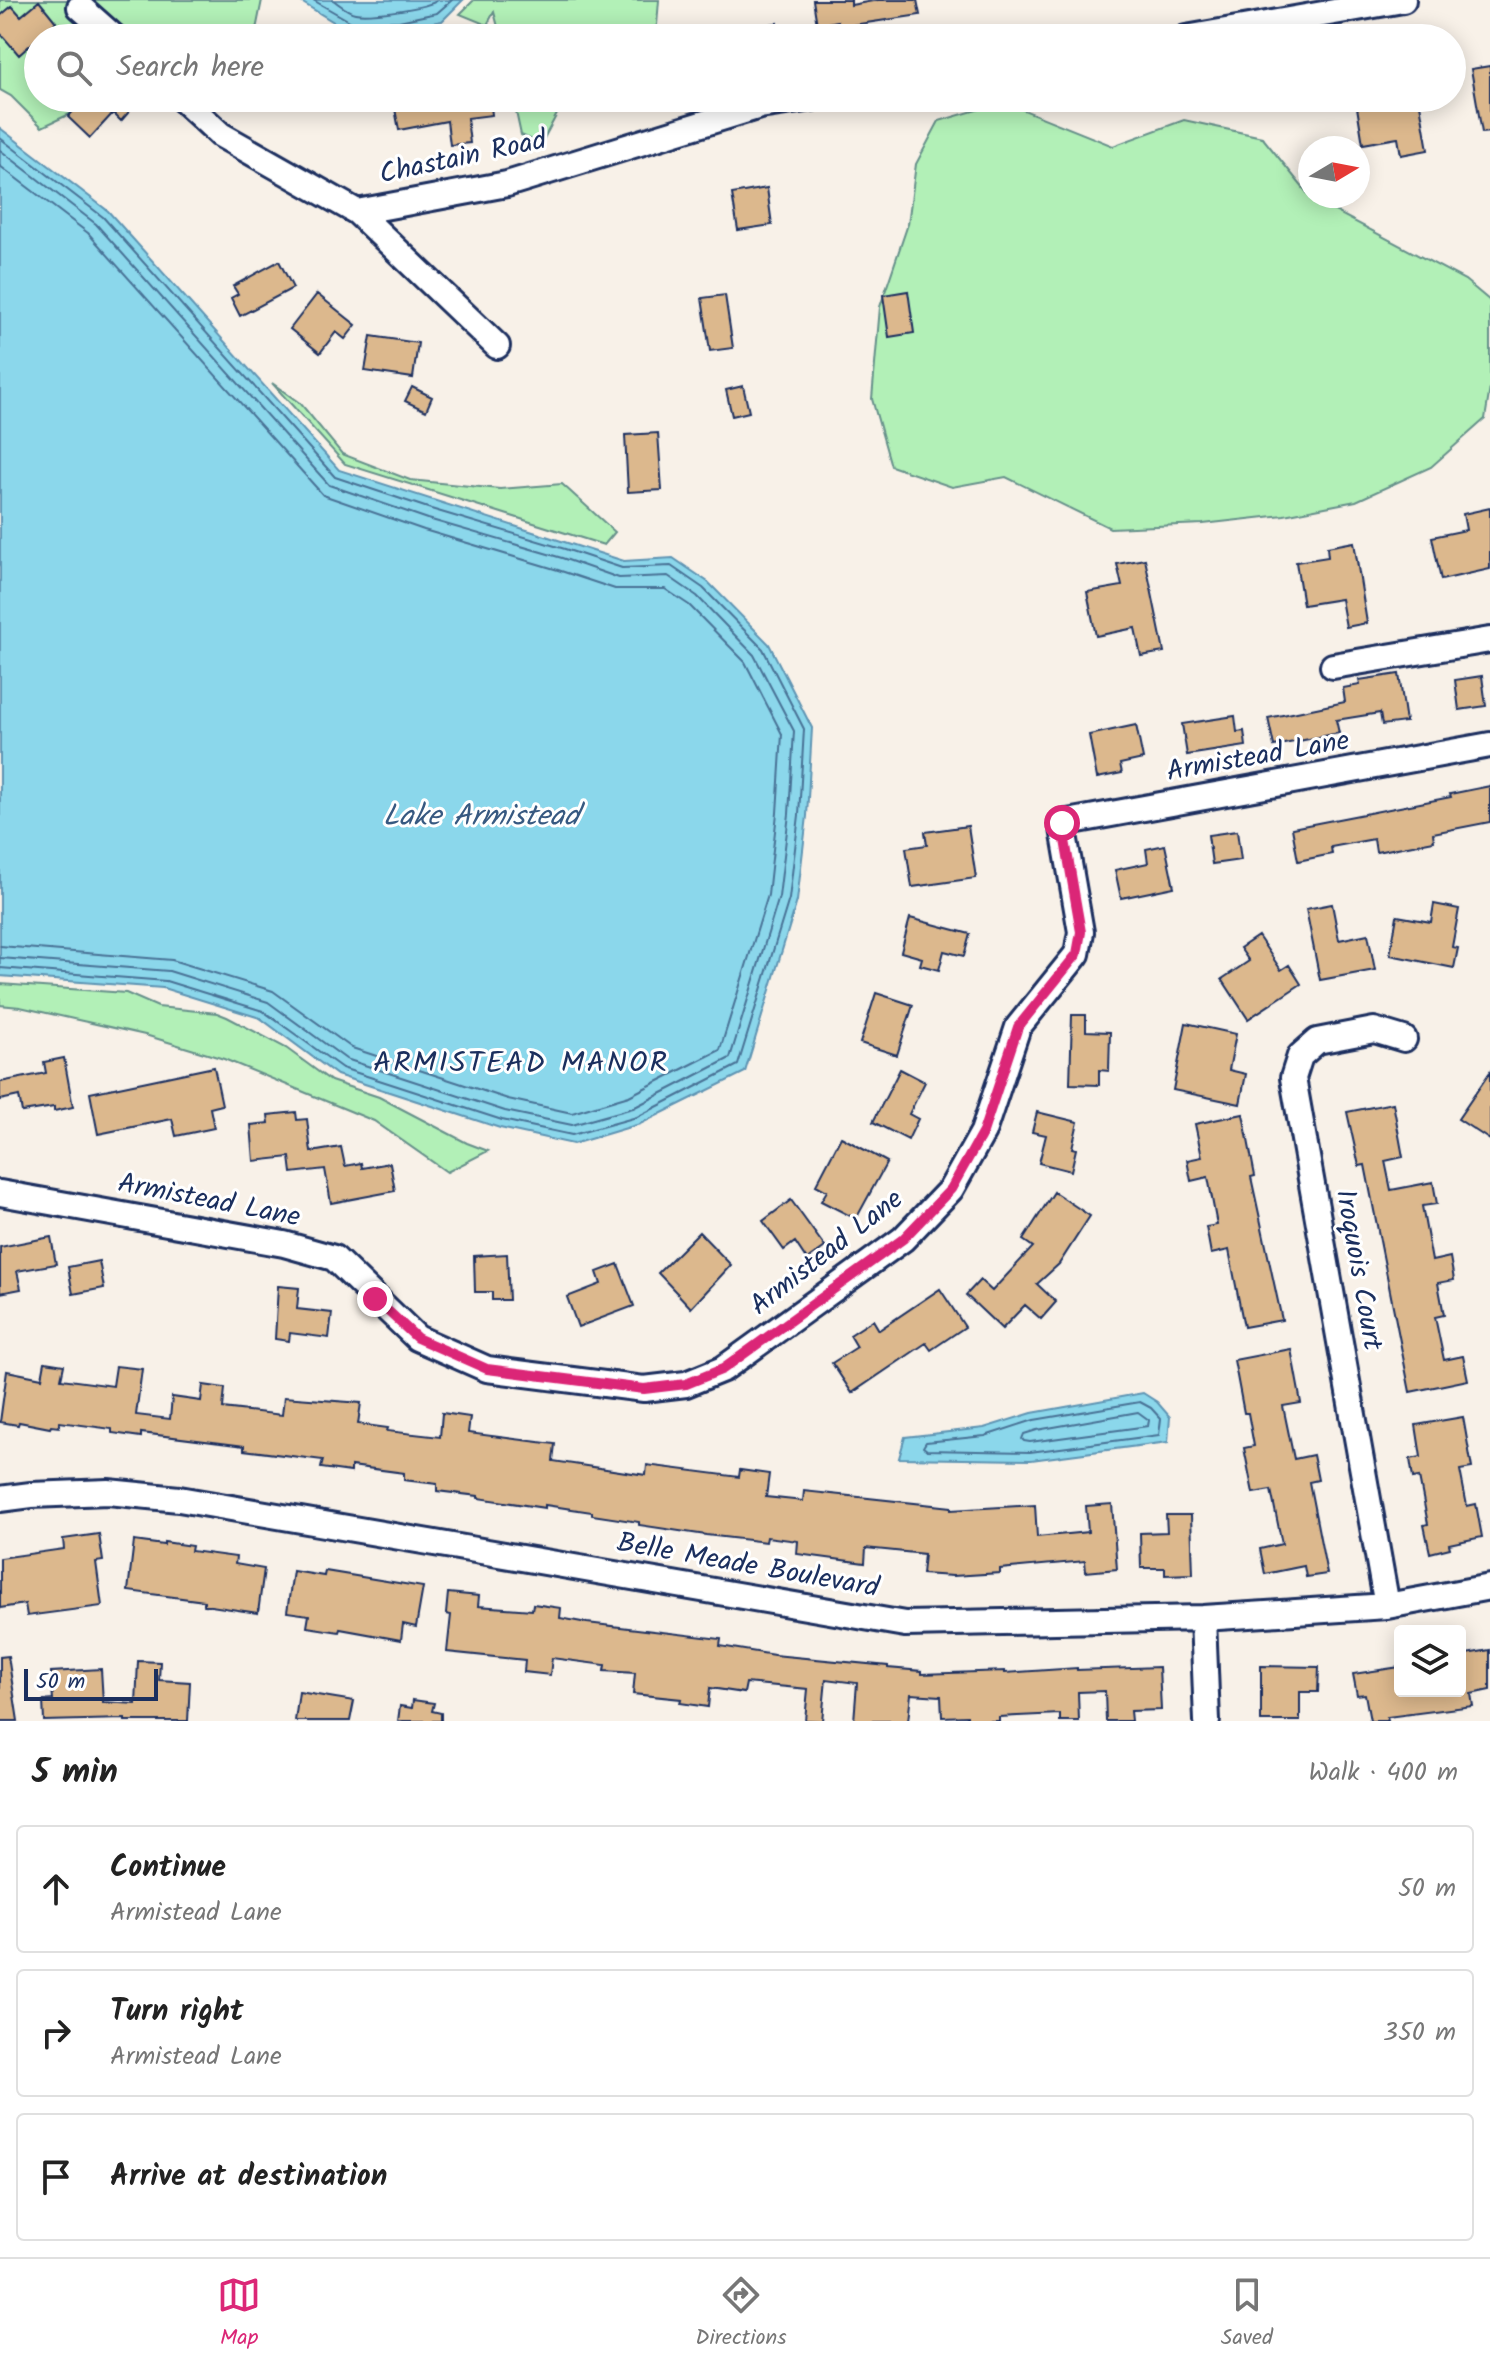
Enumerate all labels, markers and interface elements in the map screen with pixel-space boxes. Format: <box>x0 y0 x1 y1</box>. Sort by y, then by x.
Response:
search box <box>24 24 1466 112</box>
text: Search here <box>116 44 264 92</box>
icon: search <box>52 46 96 90</box>
street label: Chastain Road <box>375 118 552 198</box>
north arrow <box>1298 136 1370 208</box>
street label: Armistead Lane <box>1163 719 1353 795</box>
water label: Lake Armistead <box>383 793 586 841</box>
route start <box>1044 805 1080 841</box>
district label: ARMISTEAD MANOR <box>373 1040 669 1088</box>
street label: Armistead Lane <box>114 1161 304 1241</box>
street label: Armistead Lane <box>740 1178 914 1328</box>
street label: Iroquois Court <box>1322 1186 1395 1355</box>
route end <box>357 1281 393 1317</box>
street label: Belle Meade Boulevard <box>613 1521 884 1611</box>
map controls <box>1394 1625 1466 1697</box>
button: layers <box>1394 1625 1466 1697</box>
scale bar <box>24 1665 158 1701</box>
text: 50 m <box>36 1665 85 1700</box>
text: 5 min <box>32 1746 118 1800</box>
text: Walk · 400 m <box>1308 1752 1458 1794</box>
text: Continue <box>110 1844 226 1892</box>
icon: ahead <box>34 1867 78 1911</box>
text: 50 m <box>1398 1868 1456 1910</box>
text: Armistead Lane <box>110 1892 282 1934</box>
text: Turn right <box>110 1988 243 2036</box>
icon: right <box>34 2011 78 2055</box>
text: 350 m <box>1383 2012 1456 2054</box>
text: Armistead Lane <box>110 2036 282 2078</box>
text: Arrive at destination <box>110 2153 387 2201</box>
icon: arrive <box>34 2155 78 2199</box>
tab: Map <box>217 2273 261 2356</box>
tab: Directions <box>695 2273 787 2356</box>
tab: Saved <box>1221 2273 1273 2356</box>

